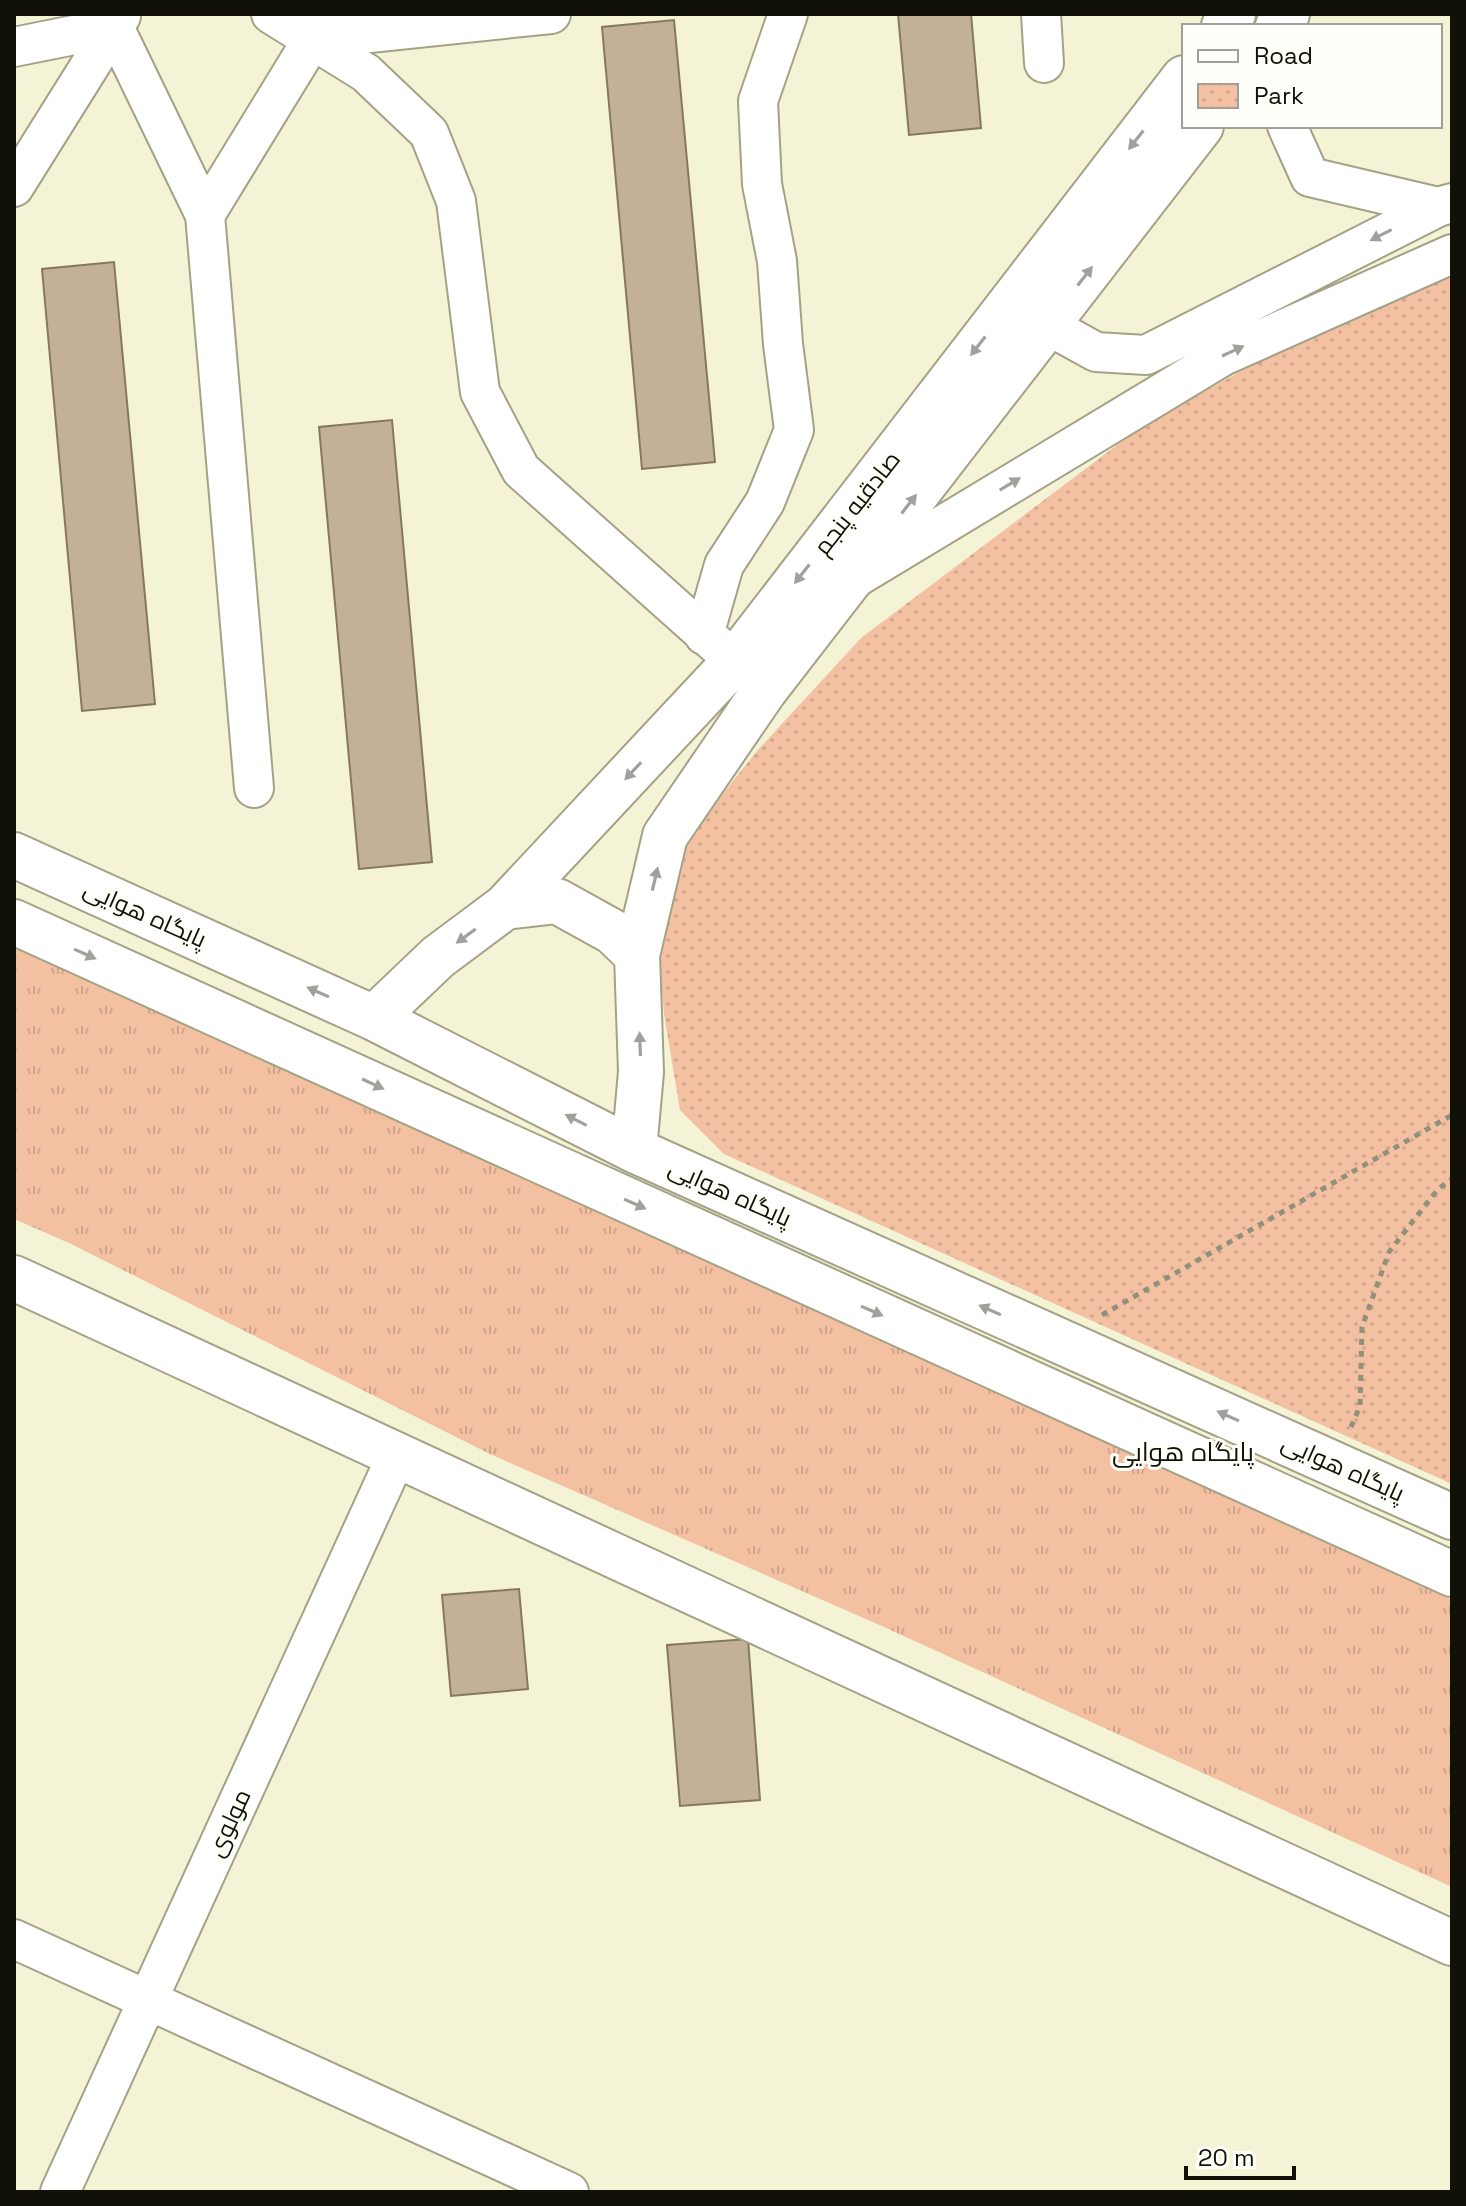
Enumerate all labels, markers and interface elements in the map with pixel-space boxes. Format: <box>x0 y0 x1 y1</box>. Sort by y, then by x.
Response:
legend <box>1182 24 1442 128</box>
text: Road <box>1254 40 1313 71</box>
text: Park <box>1254 80 1304 111</box>
one-way arrow <box>1129 130 1145 150</box>
one-way arrow <box>1370 229 1393 242</box>
one-way arrow <box>1076 266 1092 286</box>
one-way arrow <box>970 336 986 356</box>
one-way arrow <box>1222 344 1245 358</box>
street label: صادقیه پنجم <box>806 444 908 562</box>
one-way arrow <box>999 477 1021 491</box>
one-way arrow <box>900 494 916 514</box>
one-way arrow <box>795 564 811 584</box>
one-way arrow <box>624 761 642 780</box>
one-way arrow <box>650 866 662 891</box>
street label: پایگاه هوایی <box>79 873 212 956</box>
one-way arrow <box>455 928 476 943</box>
one-way arrow <box>73 948 97 961</box>
one-way arrow <box>306 986 330 999</box>
one-way arrow <box>633 1031 646 1056</box>
one-way arrow <box>362 1077 385 1091</box>
one-way arrow <box>564 1114 587 1127</box>
street label: پایگاه هوایی <box>664 1152 797 1235</box>
one-way arrow <box>623 1198 647 1211</box>
one-way arrow <box>979 1303 1002 1317</box>
one-way arrow <box>860 1305 884 1318</box>
one-way arrow <box>1216 1409 1239 1423</box>
street label: پایگاه هوایی <box>1277 1427 1410 1510</box>
district label: پایگاه هوایی <box>1112 1435 1254 1469</box>
street label: مولوی <box>199 1784 258 1862</box>
scale bar <box>1186 2130 1294 2180</box>
text: 20 m <box>1198 2142 1255 2173</box>

